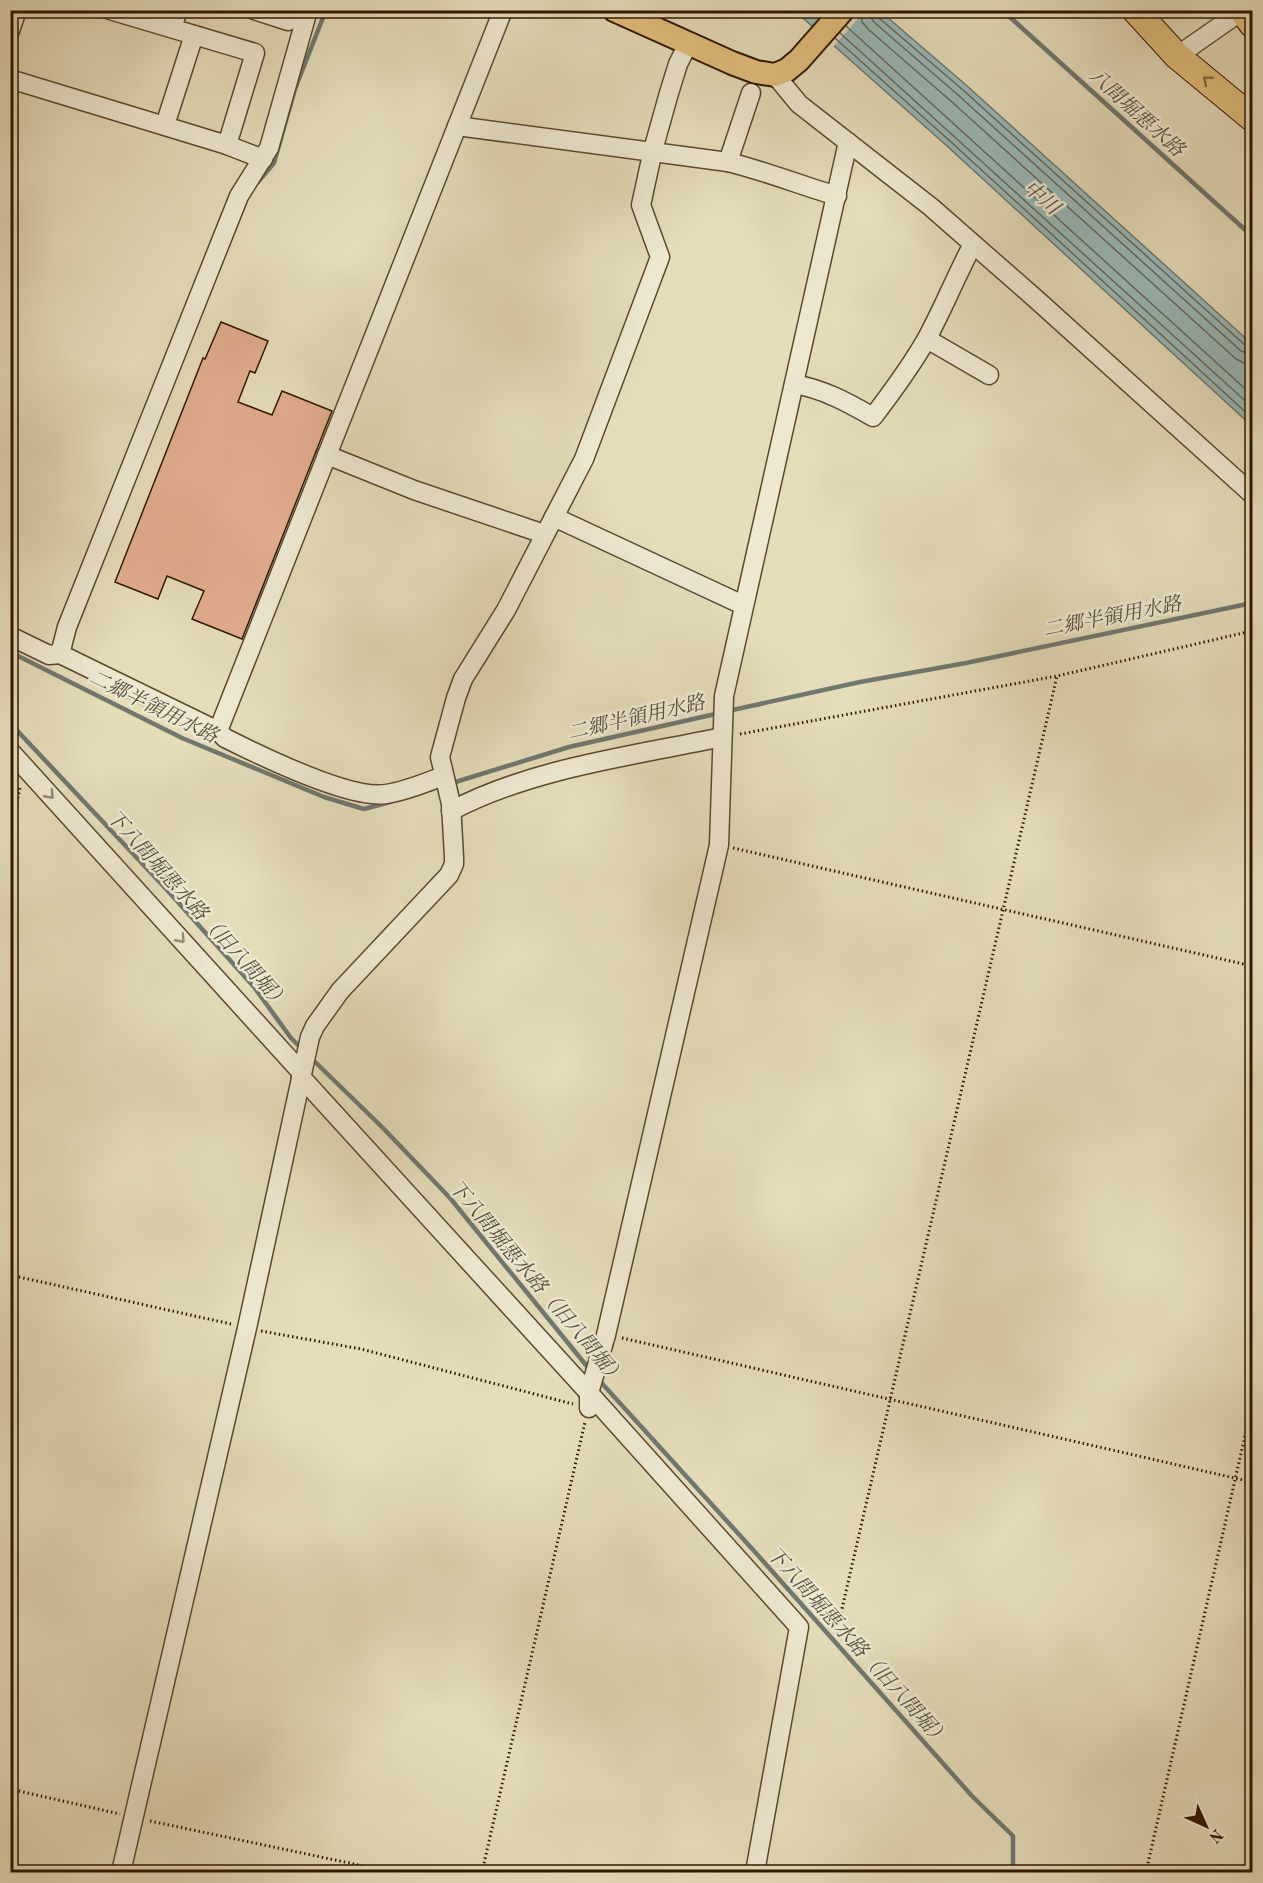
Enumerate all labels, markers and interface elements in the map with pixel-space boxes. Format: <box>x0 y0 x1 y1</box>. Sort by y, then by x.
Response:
water label: 八間堀悪水路 <box>1084 64 1190 162</box>
one-way arrow <box>1203 77 1214 88</box>
water label: 中川 <box>1019 176 1065 220</box>
water label: 二郷半領用水路 <box>1041 592 1185 641</box>
water label: 二郷半領用水路 <box>86 666 223 748</box>
water label: 二郷半領用水路 <box>566 691 709 744</box>
one-way arrow <box>42 788 53 799</box>
water label: 下八間堀悪水路（旧八間堀） <box>102 806 292 1014</box>
one-way arrow <box>174 933 185 943</box>
water label: 下八間堀悪水路（旧八間堀） <box>444 1176 628 1389</box>
water label: 下八間堀悪水路（旧八間堀） <box>762 1543 952 1751</box>
north arrow <box>1176 1796 1236 1856</box>
text: N <box>1205 1825 1225 1846</box>

